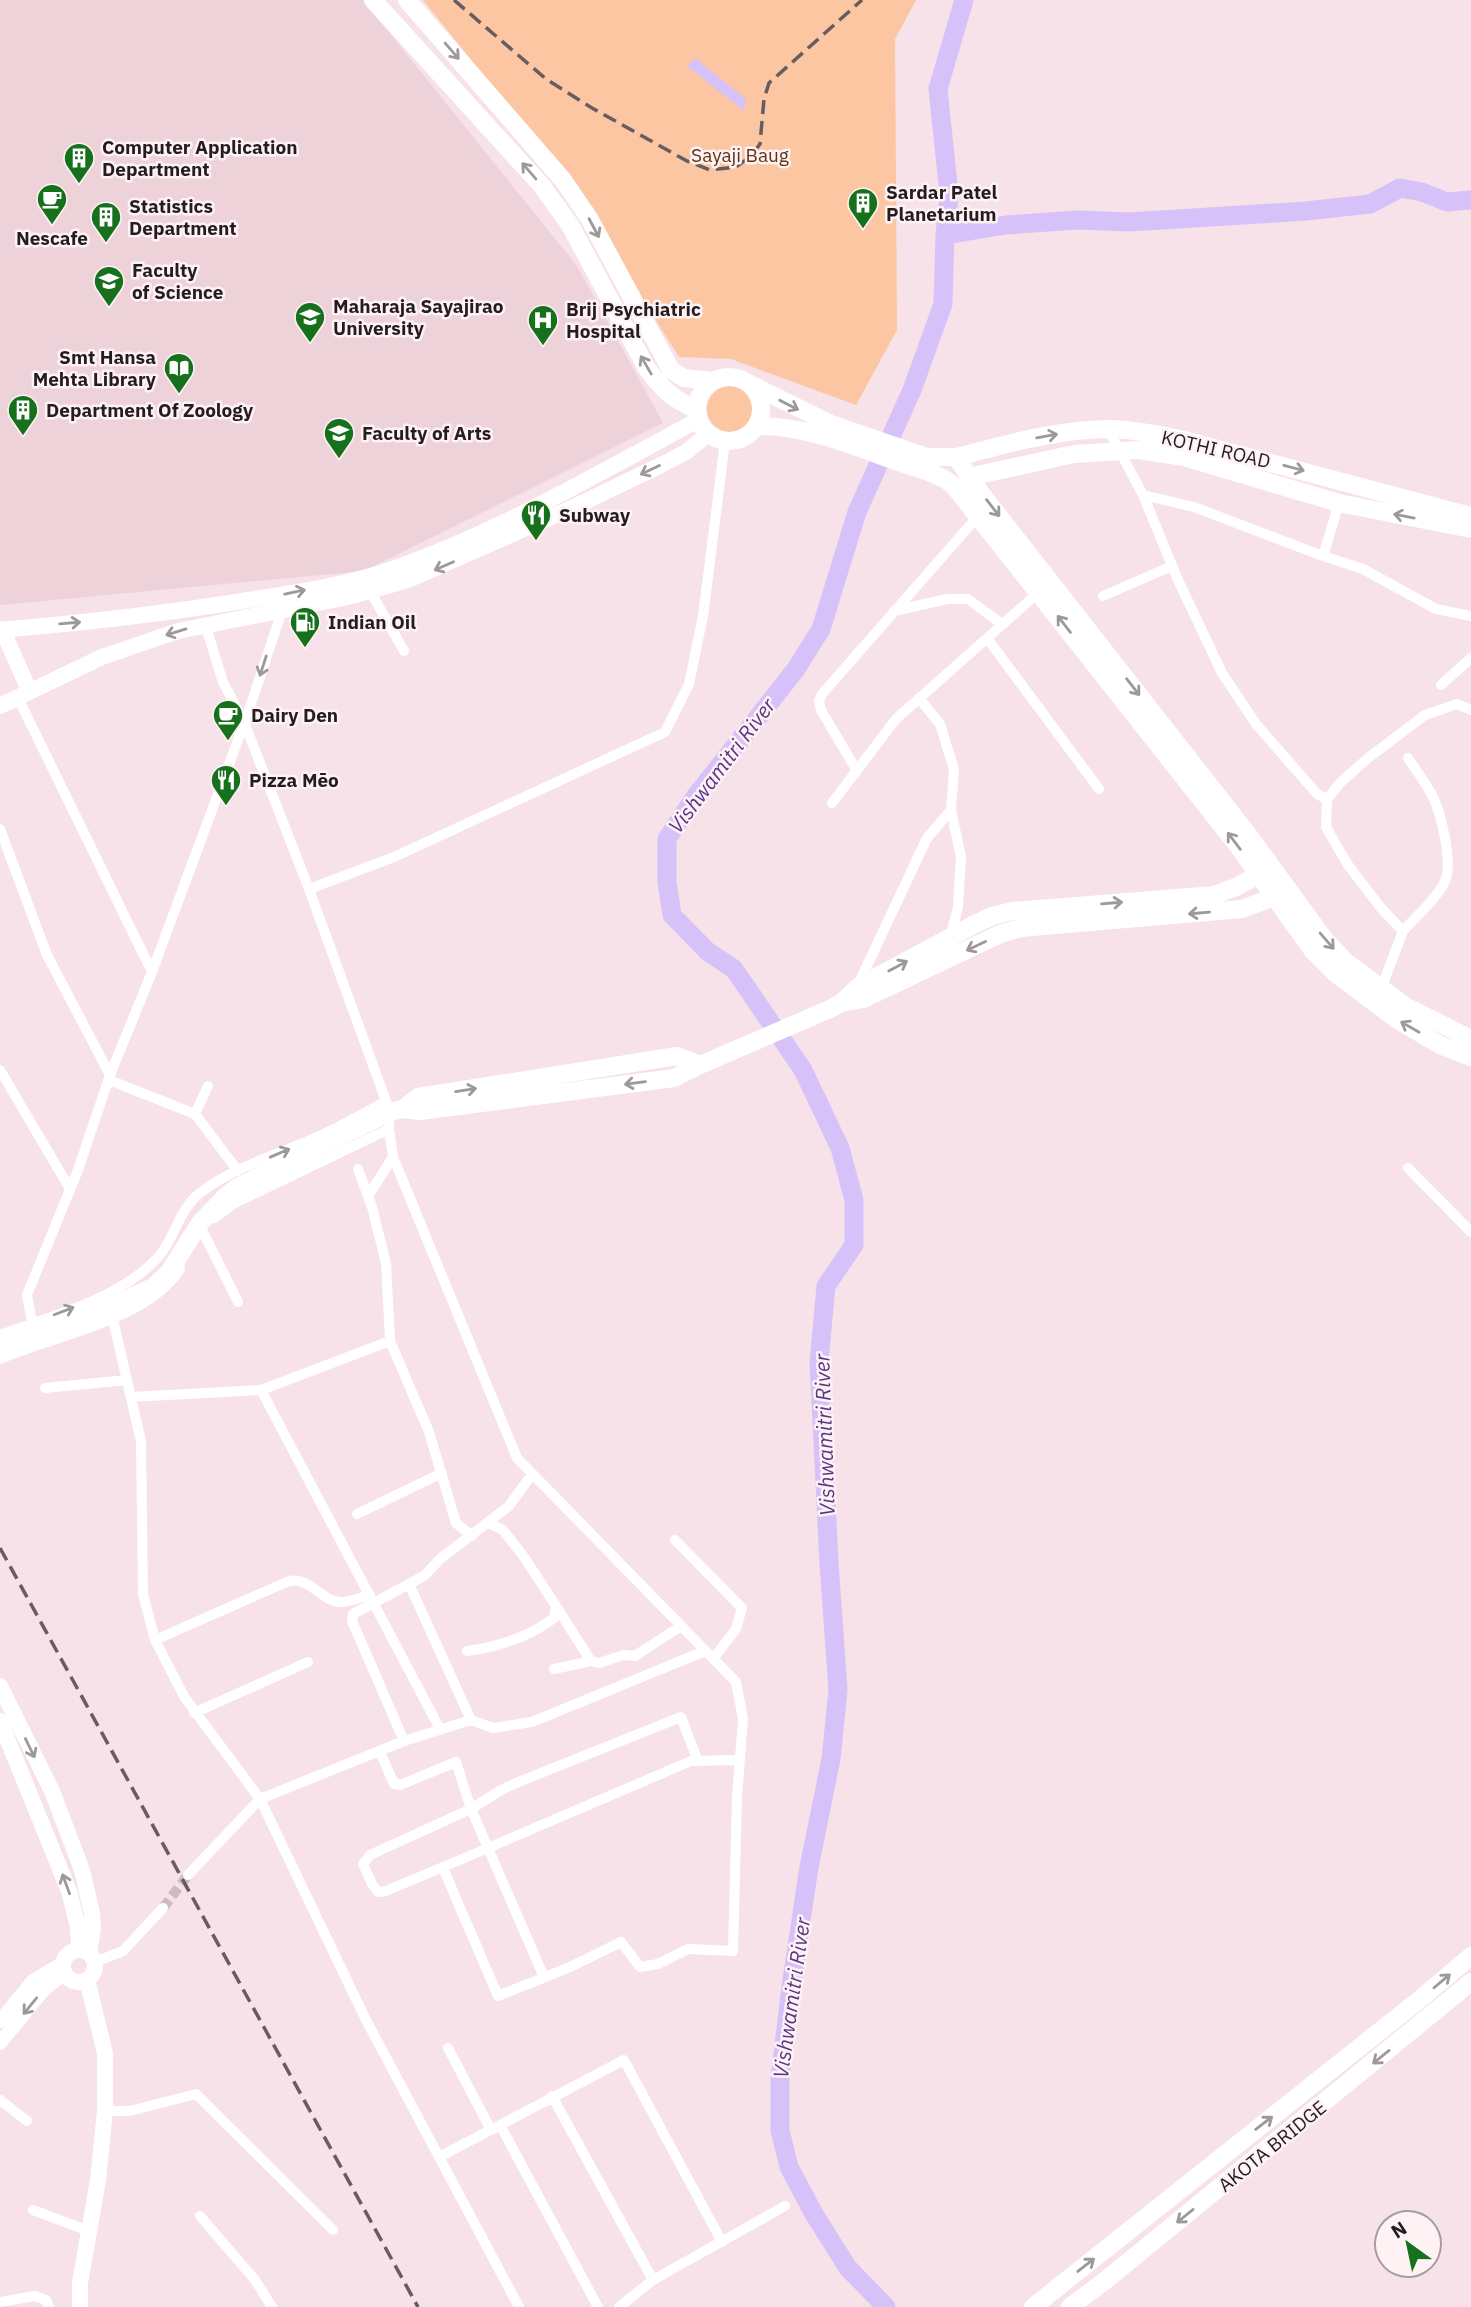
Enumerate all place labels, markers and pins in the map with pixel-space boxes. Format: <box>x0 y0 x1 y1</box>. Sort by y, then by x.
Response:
place label: Computer Application Department <box>102 135 298 181</box>
building icon: Computer Application Department <box>62 141 96 185</box>
place label: Sardar Patel Planetarium <box>886 180 998 226</box>
cafe icon: Nescafe <box>35 182 69 226</box>
building icon: Sardar Patel Planetarium <box>846 186 880 230</box>
place label: Statistics Department <box>129 194 237 240</box>
building icon: Statistics Department <box>89 200 123 244</box>
place label: Nescafe <box>16 226 88 250</box>
place label: Faculty of Science <box>132 258 223 304</box>
school or university icon: Faculty of Science <box>92 264 126 308</box>
place label: Maharaja Sayajirao University <box>333 294 504 340</box>
place label: Brij Psychiatric Hospital <box>566 297 701 343</box>
school or university icon: Maharaja Sayajirao University <box>293 300 327 344</box>
hospital icon: Brij Psychiatric Hospital <box>526 303 560 347</box>
place label: Smt Hansa Mehta Library <box>33 345 157 391</box>
library icon: Smt Hansa Mehta Library <box>162 351 196 395</box>
building icon: Department Of Zoology <box>6 393 40 437</box>
place label: Department Of Zoology <box>46 398 254 422</box>
school or university icon: Faculty of Arts <box>322 416 356 460</box>
place label: Faculty of Arts <box>362 421 491 445</box>
restaurant icon: Subway <box>519 498 553 542</box>
place label: Subway <box>559 503 631 527</box>
fuel station icon: Indian Oil <box>288 605 322 649</box>
place label: Indian Oil <box>328 610 416 634</box>
cafe icon: Dairy Den <box>211 698 245 742</box>
place label: Dairy Den <box>251 703 338 727</box>
restaurant icon: Pizza Mēo <box>209 763 243 807</box>
place label: Pizza Mēo <box>249 768 339 792</box>

